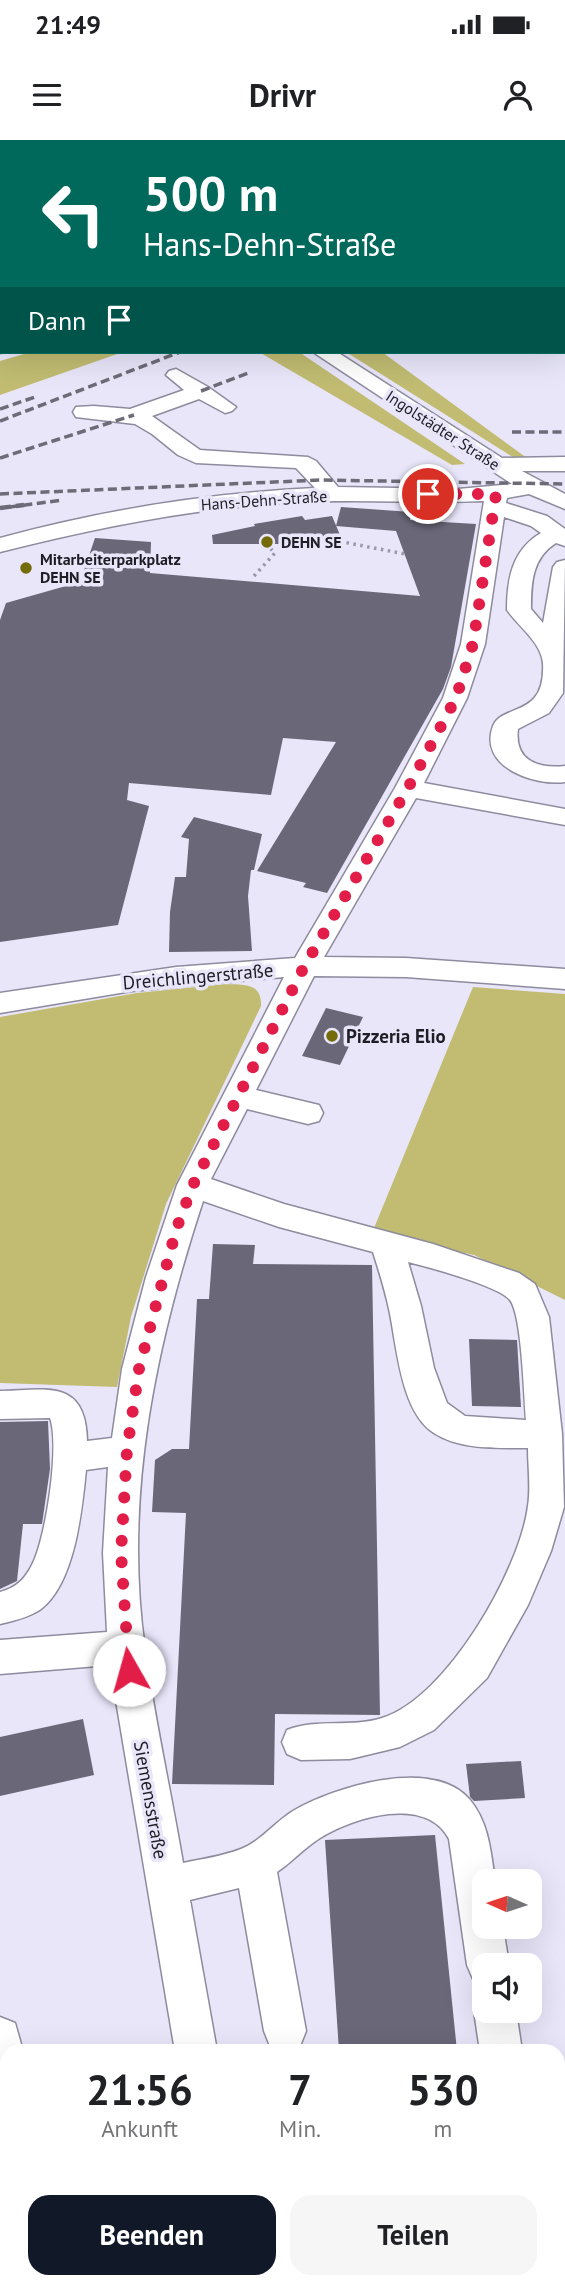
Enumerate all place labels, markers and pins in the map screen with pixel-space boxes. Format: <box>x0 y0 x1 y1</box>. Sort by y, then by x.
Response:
pin <box>398 464 458 524</box>
place label: DEHN SE <box>281 532 342 552</box>
marker: DEHN SE <box>259 534 275 550</box>
place label: Mitarbeiterparkplatz DEHN SE <box>40 549 181 587</box>
marker: Mitarbeiterparkplatz DEHN SE <box>18 560 34 576</box>
place label: Pizzeria Elio <box>346 1024 446 1048</box>
marker: Pizzeria Elio <box>324 1028 340 1044</box>

